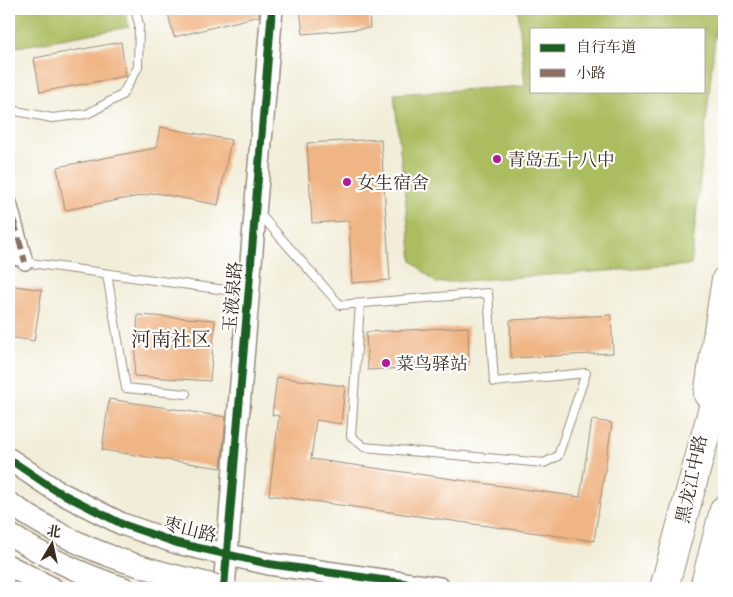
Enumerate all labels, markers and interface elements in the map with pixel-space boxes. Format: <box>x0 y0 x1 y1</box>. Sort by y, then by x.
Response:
legend <box>530 28 706 92</box>
text: 自行车道 <box>576 36 636 57</box>
text: 小路 <box>576 62 606 83</box>
place label: 青岛五十八中 <box>507 146 615 173</box>
marker: 青岛五十八中 <box>491 153 503 165</box>
place label: 女生宿舍 <box>357 169 429 196</box>
marker: 女生宿舍 <box>341 176 353 188</box>
street label: 玉液泉路 <box>215 260 249 334</box>
district label: 河南社区 <box>131 324 211 353</box>
place label: 菜鸟驿站 <box>396 350 468 377</box>
marker: 菜鸟驿站 <box>380 357 392 369</box>
street label: 黑龙江中路 <box>668 432 714 526</box>
street label: 枣山路 <box>161 509 219 549</box>
north arrow <box>28 520 78 570</box>
text: 北 <box>46 520 63 542</box>

